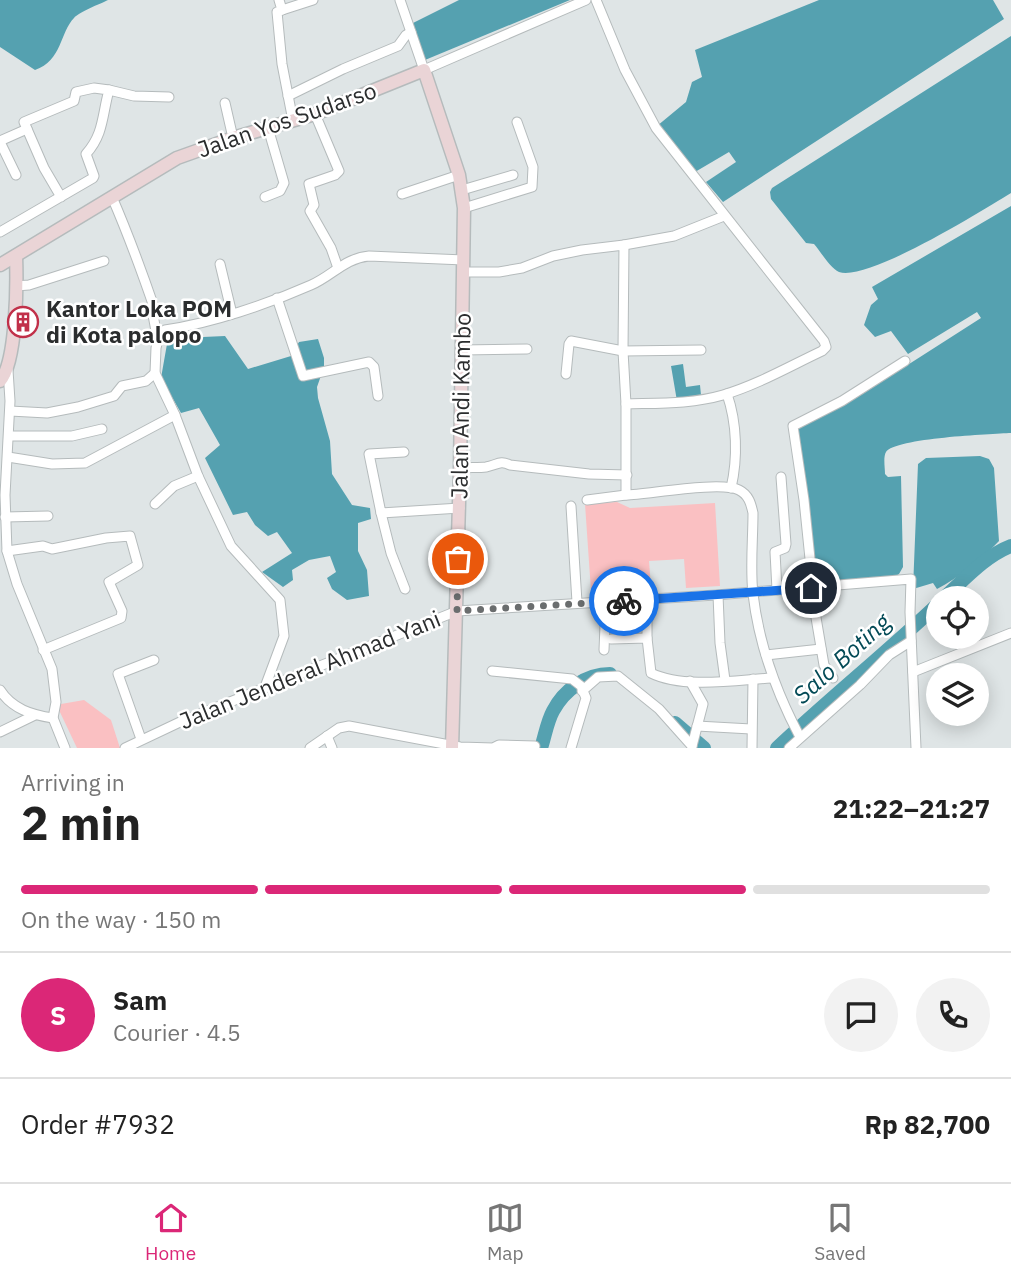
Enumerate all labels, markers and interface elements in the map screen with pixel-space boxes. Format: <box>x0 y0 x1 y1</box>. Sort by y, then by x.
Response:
street label: Jalan Yos Sudarso <box>193 74 380 164</box>
place label: Kantor Loka POM di Kota palopo <box>46 293 232 349</box>
building icon: Kantor Loka POM di Kota palopo <box>6 305 40 339</box>
street label: Jalan Andi Kambo <box>443 313 477 499</box>
pin <box>428 529 488 589</box>
icon: bag <box>439 540 477 578</box>
pin <box>781 558 841 618</box>
courier <box>589 566 659 636</box>
icon: home <box>792 569 830 607</box>
icon: bike <box>605 582 643 620</box>
map controls <box>926 586 989 726</box>
button: locate <box>926 586 989 649</box>
street label: Jalan Jenderal Ahmad Yani <box>175 603 445 735</box>
water label: Salo Boting <box>786 605 898 711</box>
button: layers <box>926 663 989 726</box>
text: Arriving in <box>21 767 125 797</box>
text: 21:22–21:27 <box>833 791 990 825</box>
text: 2 min <box>21 793 141 853</box>
text: On the way · 150 m <box>21 904 221 934</box>
button: chat <box>824 978 898 1052</box>
button: phone <box>916 978 990 1052</box>
text: Sam <box>113 983 167 1017</box>
text: S <box>50 998 66 1032</box>
text: Courier · 4.5 <box>113 1017 241 1047</box>
text: Order #7932 <box>21 1107 175 1141</box>
text: Rp 82,700 <box>864 1107 990 1141</box>
tab: Home <box>145 1199 196 1265</box>
tab: Map <box>486 1199 524 1265</box>
tab: Saved <box>814 1199 866 1265</box>

